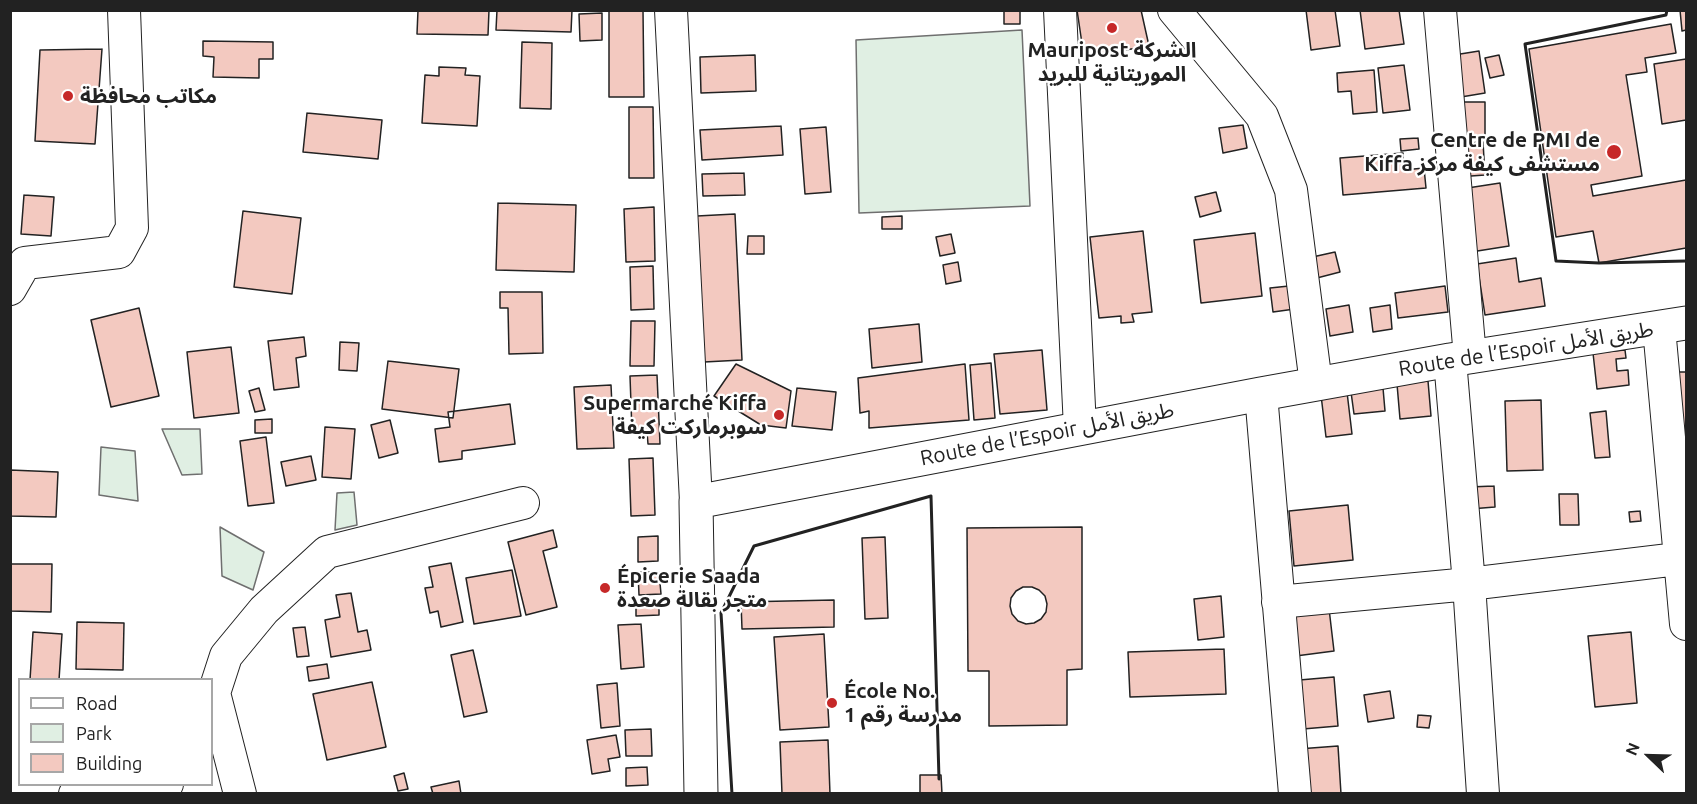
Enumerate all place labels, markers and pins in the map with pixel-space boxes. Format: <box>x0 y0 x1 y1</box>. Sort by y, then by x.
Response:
marker: Mauripost الشركة الموريتانية للبريد <box>1105 21 1119 35</box>
place label: Mauripost الشركة الموريتانية للبريد <box>1027 37 1197 87</box>
place label: مكاتب محافظة <box>80 83 217 109</box>
marker: مكاتب محافظة <box>61 89 75 103</box>
place label: Centre de PMI de Kiffa مستشفى كيفة مركز <box>1364 127 1600 177</box>
marker: Centre de PMI de Kiffa مستشفى كيفة مركز <box>1605 143 1623 161</box>
place label: Supermarché Kiffa سوبرماركت كيفة <box>583 390 767 440</box>
marker: Supermarché Kiffa سوبرماركت كيفة <box>772 408 786 422</box>
place label: Épicerie Saada متجر بقالة صعدة <box>617 563 767 613</box>
marker: Épicerie Saada متجر بقالة صعدة <box>598 581 612 595</box>
place label: École No. 1 مدرسة رقم <box>844 678 962 728</box>
marker: École No. 1 مدرسة رقم <box>825 696 839 710</box>

